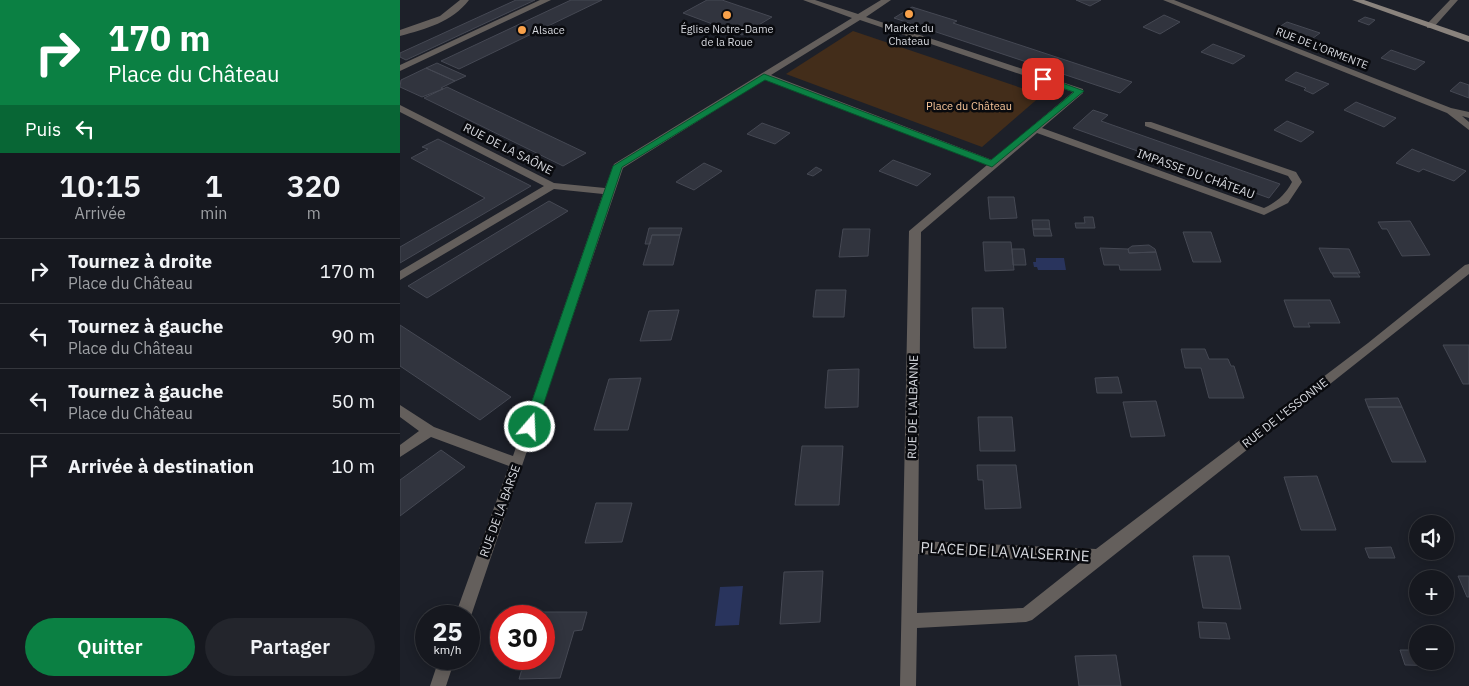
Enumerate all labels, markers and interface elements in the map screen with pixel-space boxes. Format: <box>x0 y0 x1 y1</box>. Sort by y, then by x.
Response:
marker: Market du Chateau <box>903 8 915 20</box>
marker: Église Notre-Dame de la Roue <box>721 9 733 21</box>
text: 170 m <box>108 15 211 61</box>
icon: right <box>25 20 90 85</box>
place label: Market du Chateau <box>884 21 934 48</box>
place label: Église Notre-Dame de la Roue <box>680 22 774 49</box>
place label: Alsace <box>532 23 565 37</box>
marker: Alsace <box>516 24 528 36</box>
street label: RUE DE L'ORMENTE <box>1274 24 1370 72</box>
pin <box>1022 58 1064 100</box>
text: Place du Château <box>108 59 280 88</box>
icon: arrive <box>1029 65 1057 93</box>
park label: Place du Château <box>926 99 1012 113</box>
icon: left <box>71 115 99 143</box>
text: Puis <box>25 117 61 141</box>
street label: RUE DE LA SAÔNE <box>461 119 556 178</box>
street label: IMPASSE DU CHÂTEAU <box>1135 145 1257 202</box>
text: 10:15 <box>59 166 141 205</box>
text: 1 <box>205 166 223 205</box>
text: 320 <box>287 166 341 205</box>
text: Arrivée <box>74 203 126 223</box>
text: min <box>200 203 227 223</box>
text: m <box>307 203 321 223</box>
text: Tournez à droite <box>68 249 212 273</box>
icon: right <box>25 257 53 285</box>
text: 170 m <box>320 259 375 283</box>
text: Place du Château <box>68 273 193 293</box>
text: Tournez à gauche <box>68 314 224 338</box>
icon: left <box>25 322 53 350</box>
text: 90 m <box>331 324 375 348</box>
text: Place du Château <box>68 338 193 358</box>
street label: RUE DE L'ALBANNE <box>904 355 921 459</box>
street label: RUE DE L'ESSONNE <box>1239 374 1331 451</box>
text: Tournez à gauche <box>68 379 224 403</box>
icon: left <box>25 387 53 415</box>
text: 50 m <box>331 389 375 413</box>
position arrow <box>503 400 555 452</box>
text: Place du Château <box>68 403 193 423</box>
icon: arrive <box>25 452 53 480</box>
text: Arrivée à destination <box>68 454 254 478</box>
text: 10 m <box>331 454 375 478</box>
street label: RUE DE LA BARSE <box>476 463 523 559</box>
map controls <box>1409 515 1454 670</box>
button: sound <box>1409 515 1454 560</box>
street label: PLACE DE LA VALSERINE <box>920 538 1090 565</box>
button: + <box>1409 570 1454 615</box>
speed limit sign: 30 <box>490 605 555 670</box>
text: 25 <box>432 615 463 648</box>
button: Quitter <box>25 618 195 676</box>
button: Partager <box>205 618 375 676</box>
button: − <box>1409 625 1454 670</box>
text: km/h <box>433 642 462 657</box>

